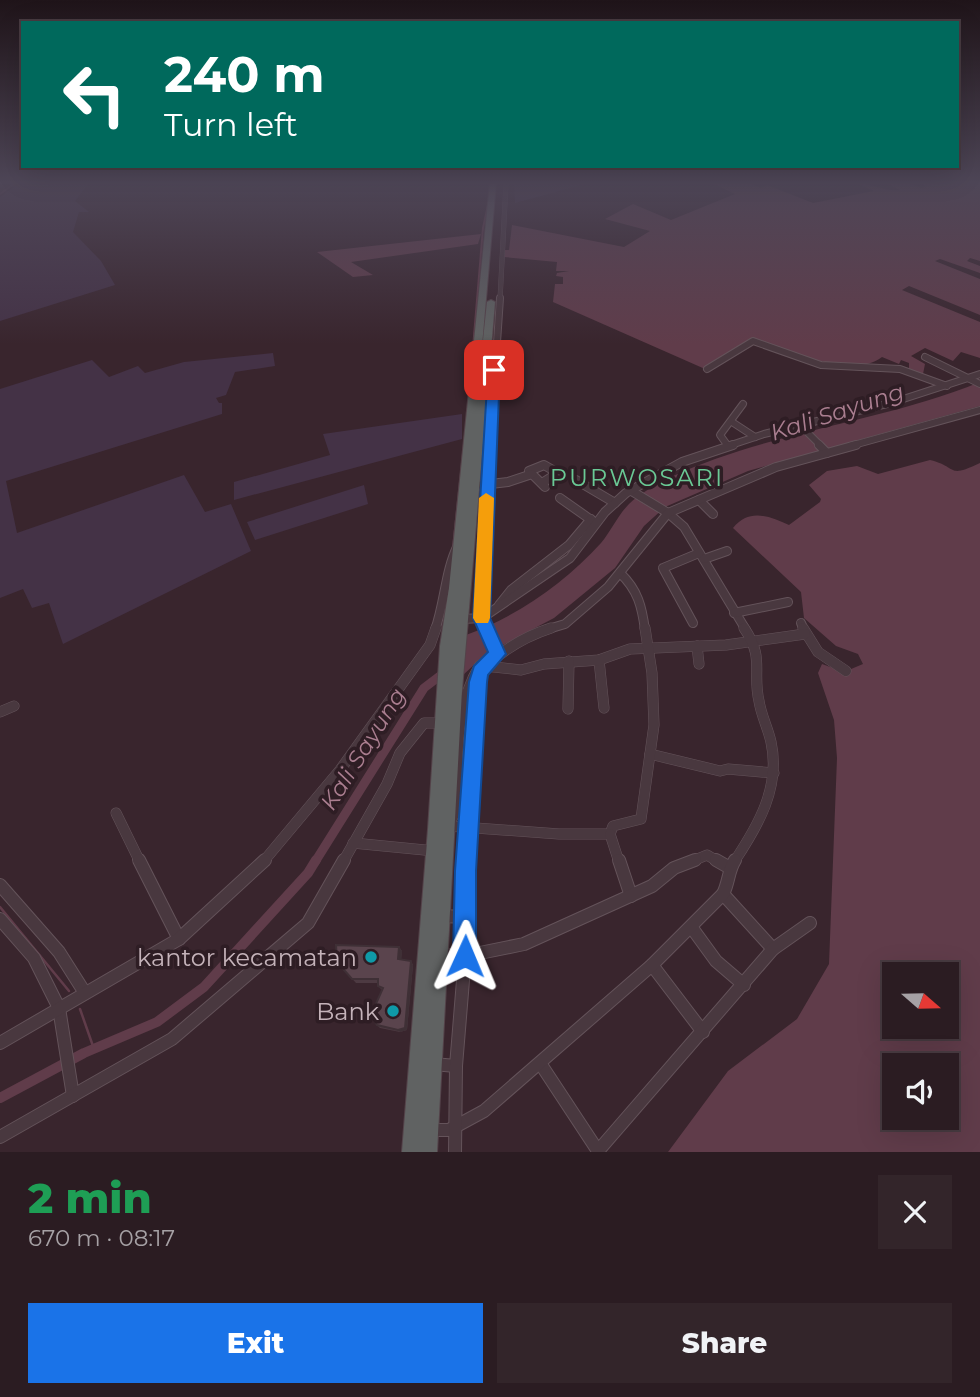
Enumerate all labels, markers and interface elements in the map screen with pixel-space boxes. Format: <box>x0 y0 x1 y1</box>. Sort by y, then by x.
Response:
text: 240 m <box>164 45 325 104</box>
icon: left <box>49 49 140 140</box>
text: Turn left <box>164 105 298 144</box>
pin <box>464 340 524 400</box>
icon: arrive <box>475 351 513 389</box>
water label: Kali Sayung <box>767 377 907 447</box>
district label: PURWOSARI <box>550 463 724 492</box>
water label: Kali Sayung <box>314 683 412 815</box>
position arrow <box>428 919 502 993</box>
place label: kantor kecamatan <box>137 943 357 972</box>
marker: kantor kecamatan <box>363 949 379 965</box>
north arrow <box>882 962 959 1040</box>
map controls <box>882 962 959 1130</box>
place label: Bank <box>316 997 380 1026</box>
marker: Bank <box>385 1003 401 1019</box>
button: sound <box>882 1053 959 1130</box>
text: 2 min <box>28 1172 152 1224</box>
button: close <box>878 1175 952 1249</box>
text: 670 m · 08:17 <box>28 1224 175 1252</box>
button: Exit <box>28 1303 483 1383</box>
button: Share <box>497 1303 952 1383</box>

